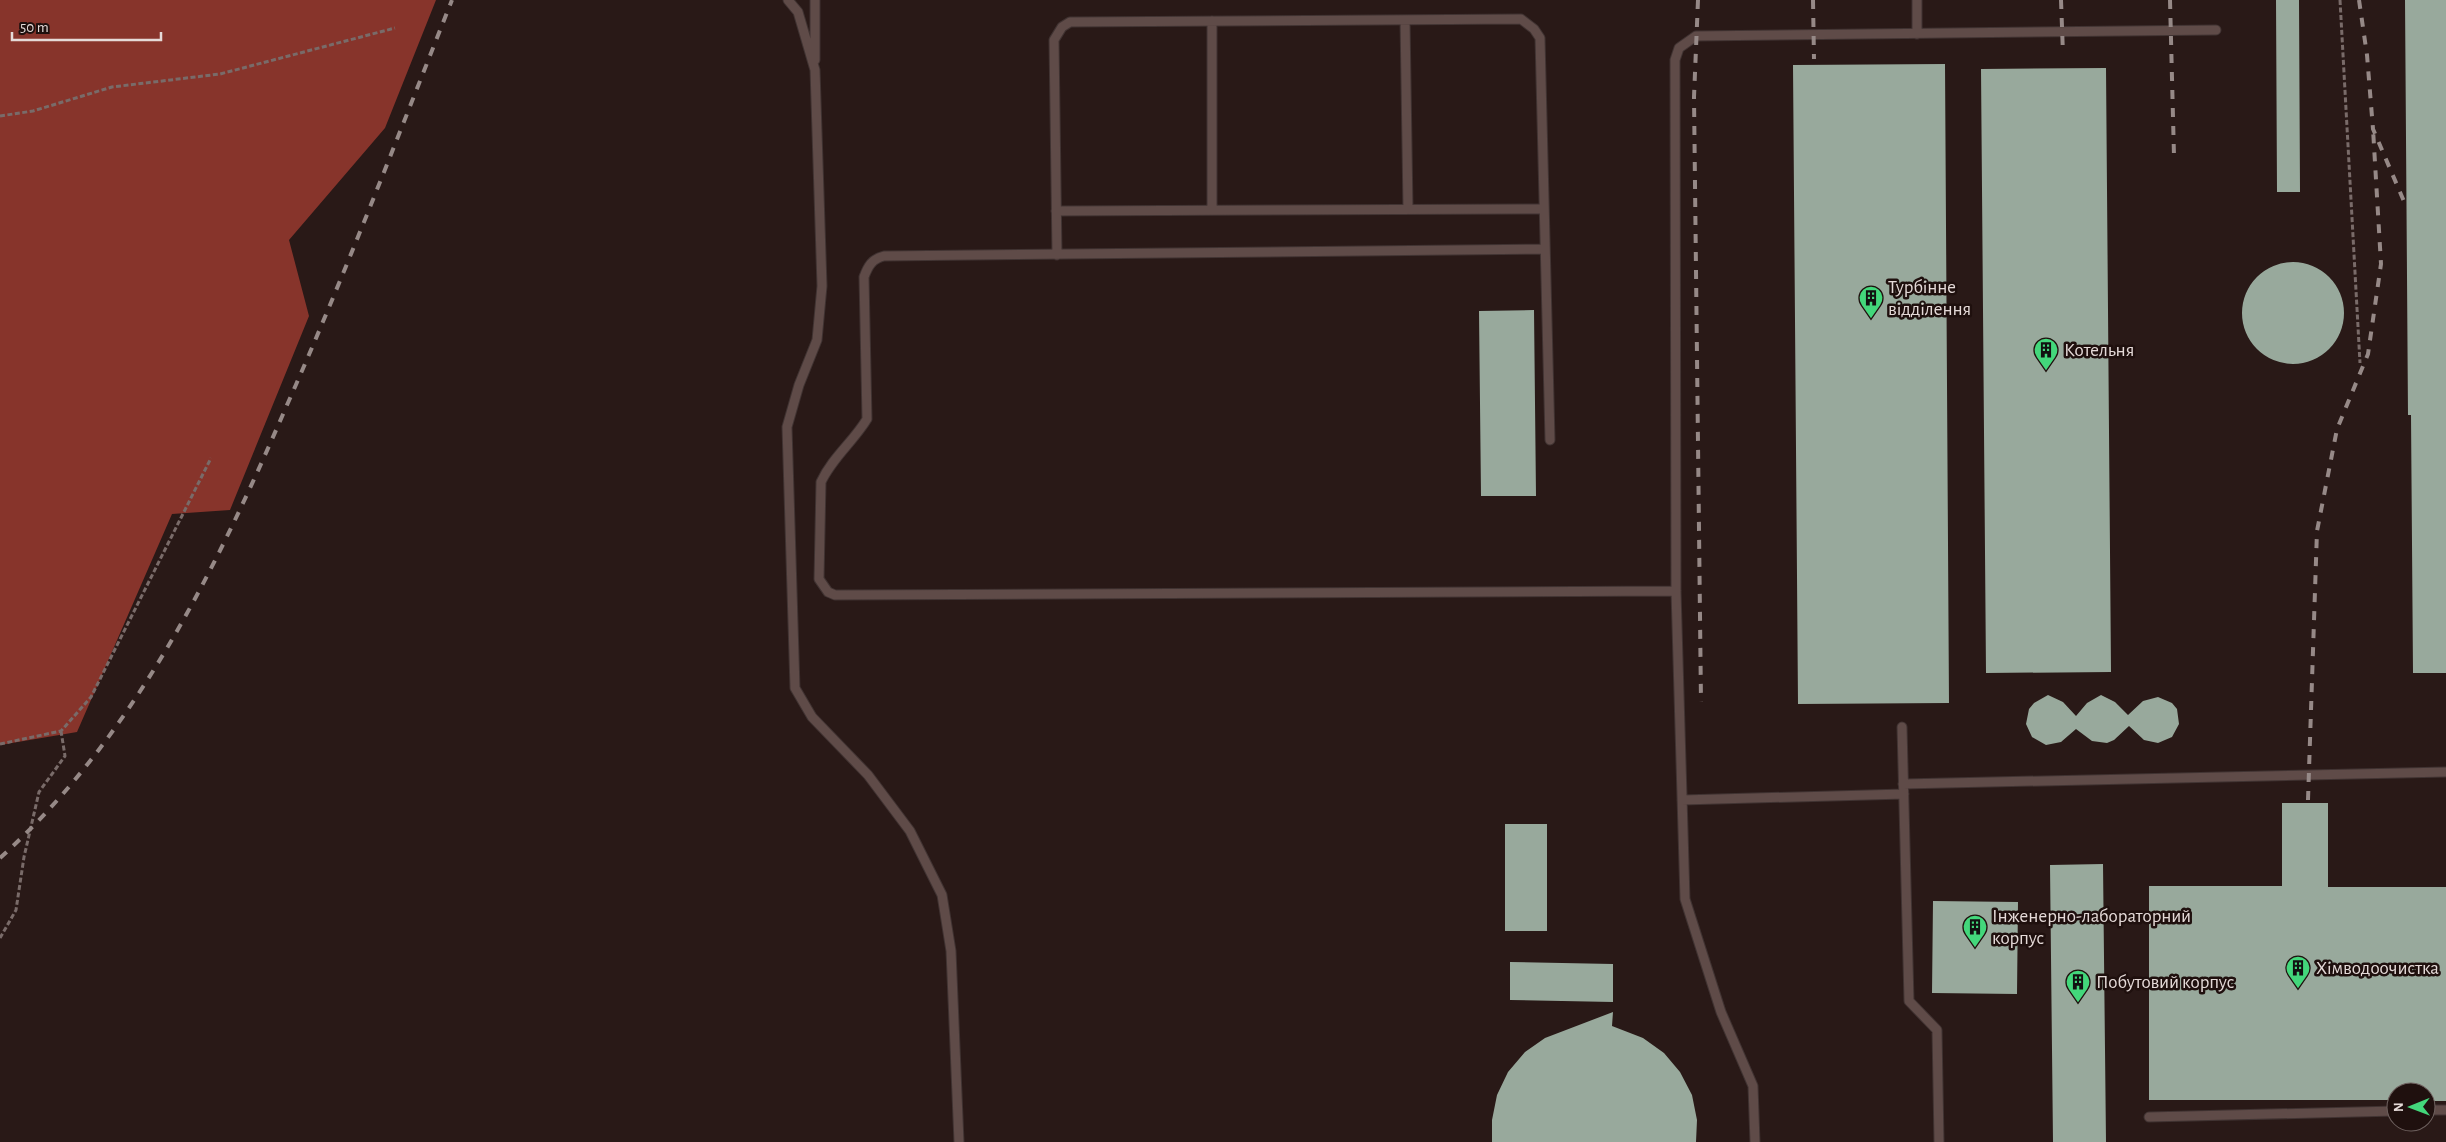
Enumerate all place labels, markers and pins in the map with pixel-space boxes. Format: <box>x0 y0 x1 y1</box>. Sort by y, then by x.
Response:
place label: Турбінне відділення <box>1888 278 1971 319</box>
building icon: Турбінне відділення <box>1858 285 1884 319</box>
building icon: Котельня <box>2033 337 2059 371</box>
place label: Котельня <box>2064 341 2134 360</box>
place label: Інженерно-лабораторний корпус <box>1992 907 2191 948</box>
building icon: Інженерно-лабораторний корпус <box>1962 914 1988 948</box>
building icon: Хімводоочистка <box>2285 955 2311 989</box>
place label: Хімводоочистка <box>2316 959 2439 978</box>
building icon: Побутовий корпус <box>2065 969 2091 1003</box>
place label: Побутовий корпус <box>2096 973 2234 992</box>

